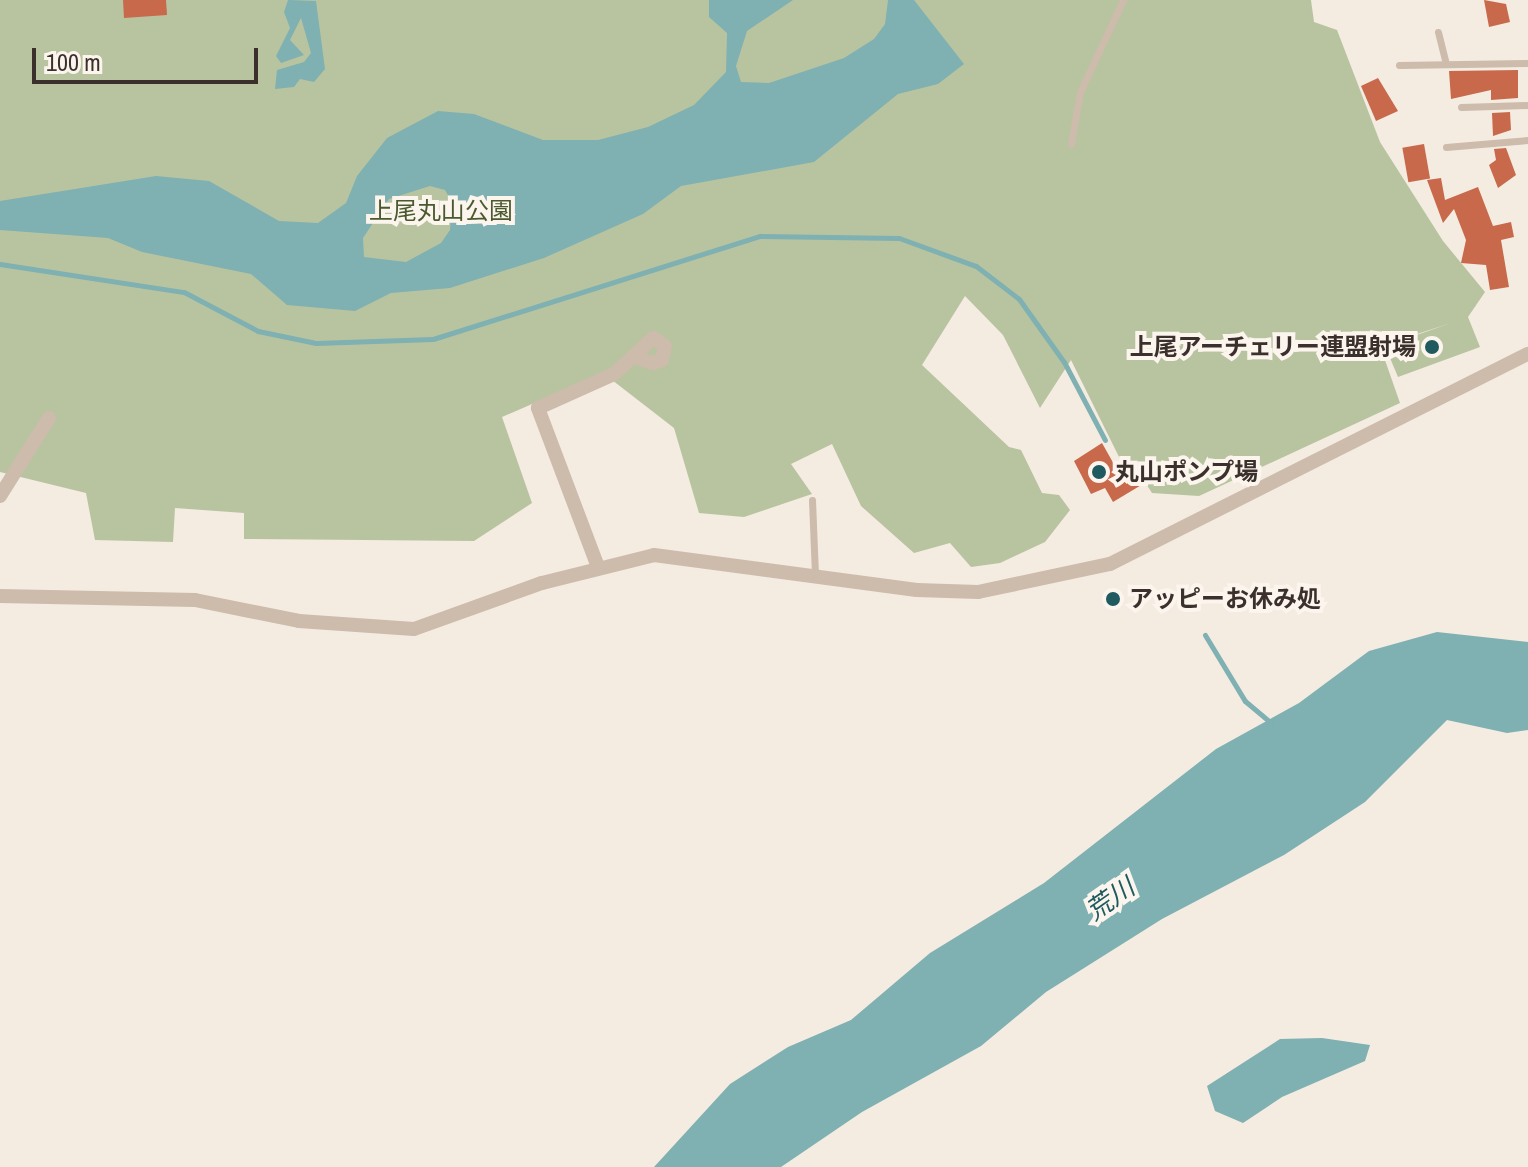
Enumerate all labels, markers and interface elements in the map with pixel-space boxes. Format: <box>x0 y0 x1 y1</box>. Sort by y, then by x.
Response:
scale bar <box>36 32 262 82</box>
text: 100 m <box>46 46 101 78</box>
park label: 上尾丸山公園 <box>369 197 513 225</box>
place label: 上尾アーチェリー連盟射場 <box>1129 333 1416 361</box>
marker: 上尾アーチェリー連盟射場 <box>1423 338 1441 356</box>
place label: 丸山ポンプ場 <box>1115 458 1259 486</box>
marker: 丸山ポンプ場 <box>1090 463 1108 481</box>
place label: アッピーお休み処 <box>1129 585 1321 613</box>
marker: アッピーお休み処 <box>1104 590 1122 608</box>
water label: 荒川 <box>1080 871 1140 927</box>

